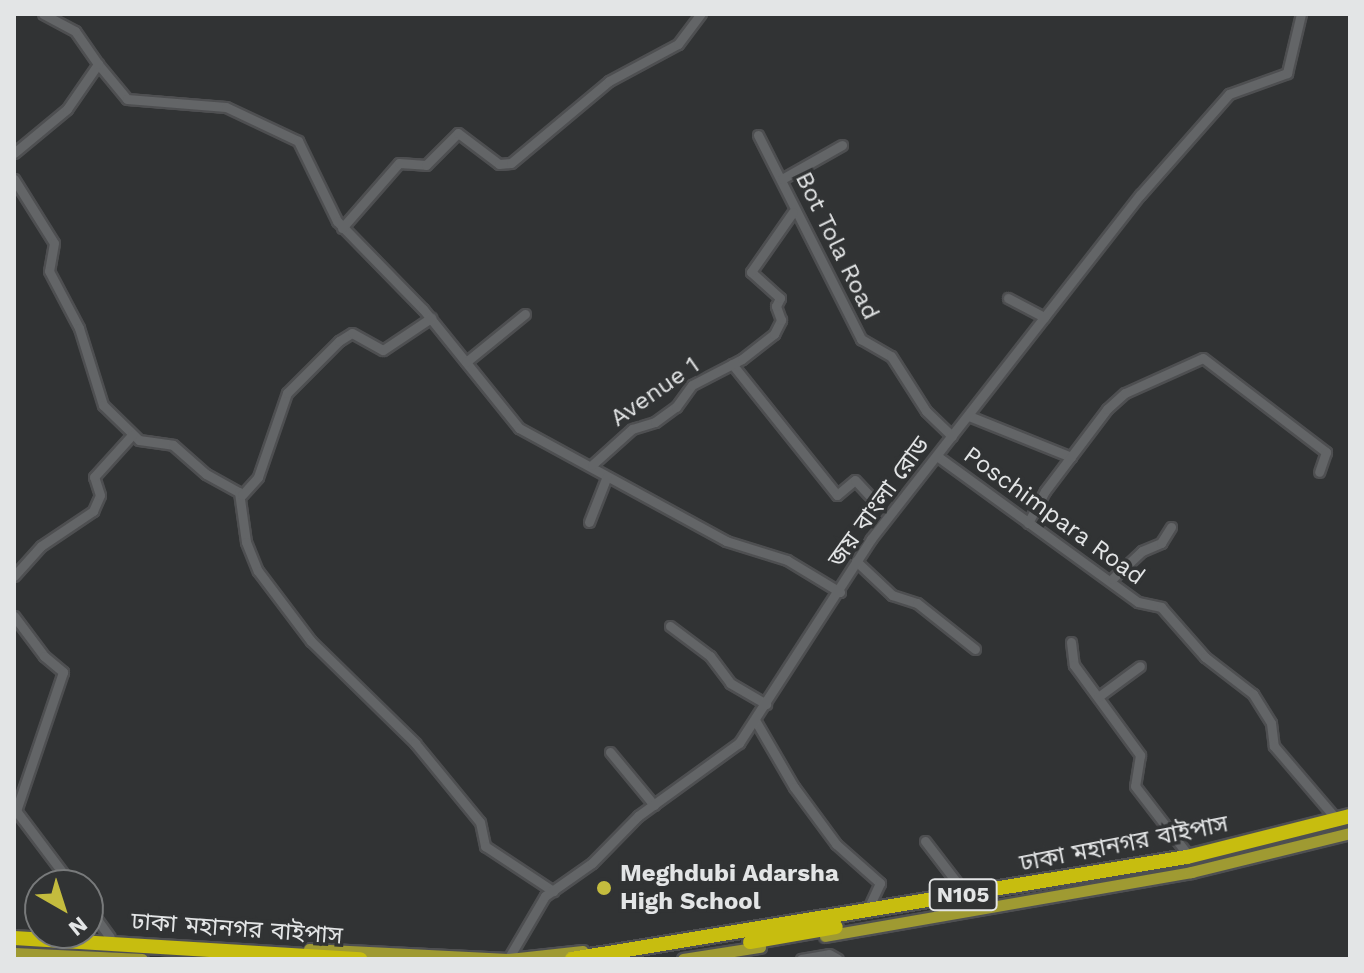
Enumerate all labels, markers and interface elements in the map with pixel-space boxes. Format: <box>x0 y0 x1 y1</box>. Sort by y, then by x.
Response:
street label: Bot Tola Road <box>789 167 885 325</box>
street label: Avenue 1 <box>605 351 705 433</box>
street label: জয় বাংলা রোড <box>822 431 936 573</box>
street label: Poschimpara Road <box>958 440 1150 592</box>
street label: ঢাকা মহানগর বাইপাস <box>1017 810 1231 878</box>
place label: Meghdubi Adarsha High School <box>620 860 839 916</box>
north arrow <box>24 869 104 949</box>
road number: N105 <box>927 877 999 913</box>
marker: Meghdubi Adarsha High School <box>595 879 613 897</box>
street label: ঢাকা মহানগর বাইপাস <box>130 907 344 951</box>
text: N <box>64 912 92 941</box>

